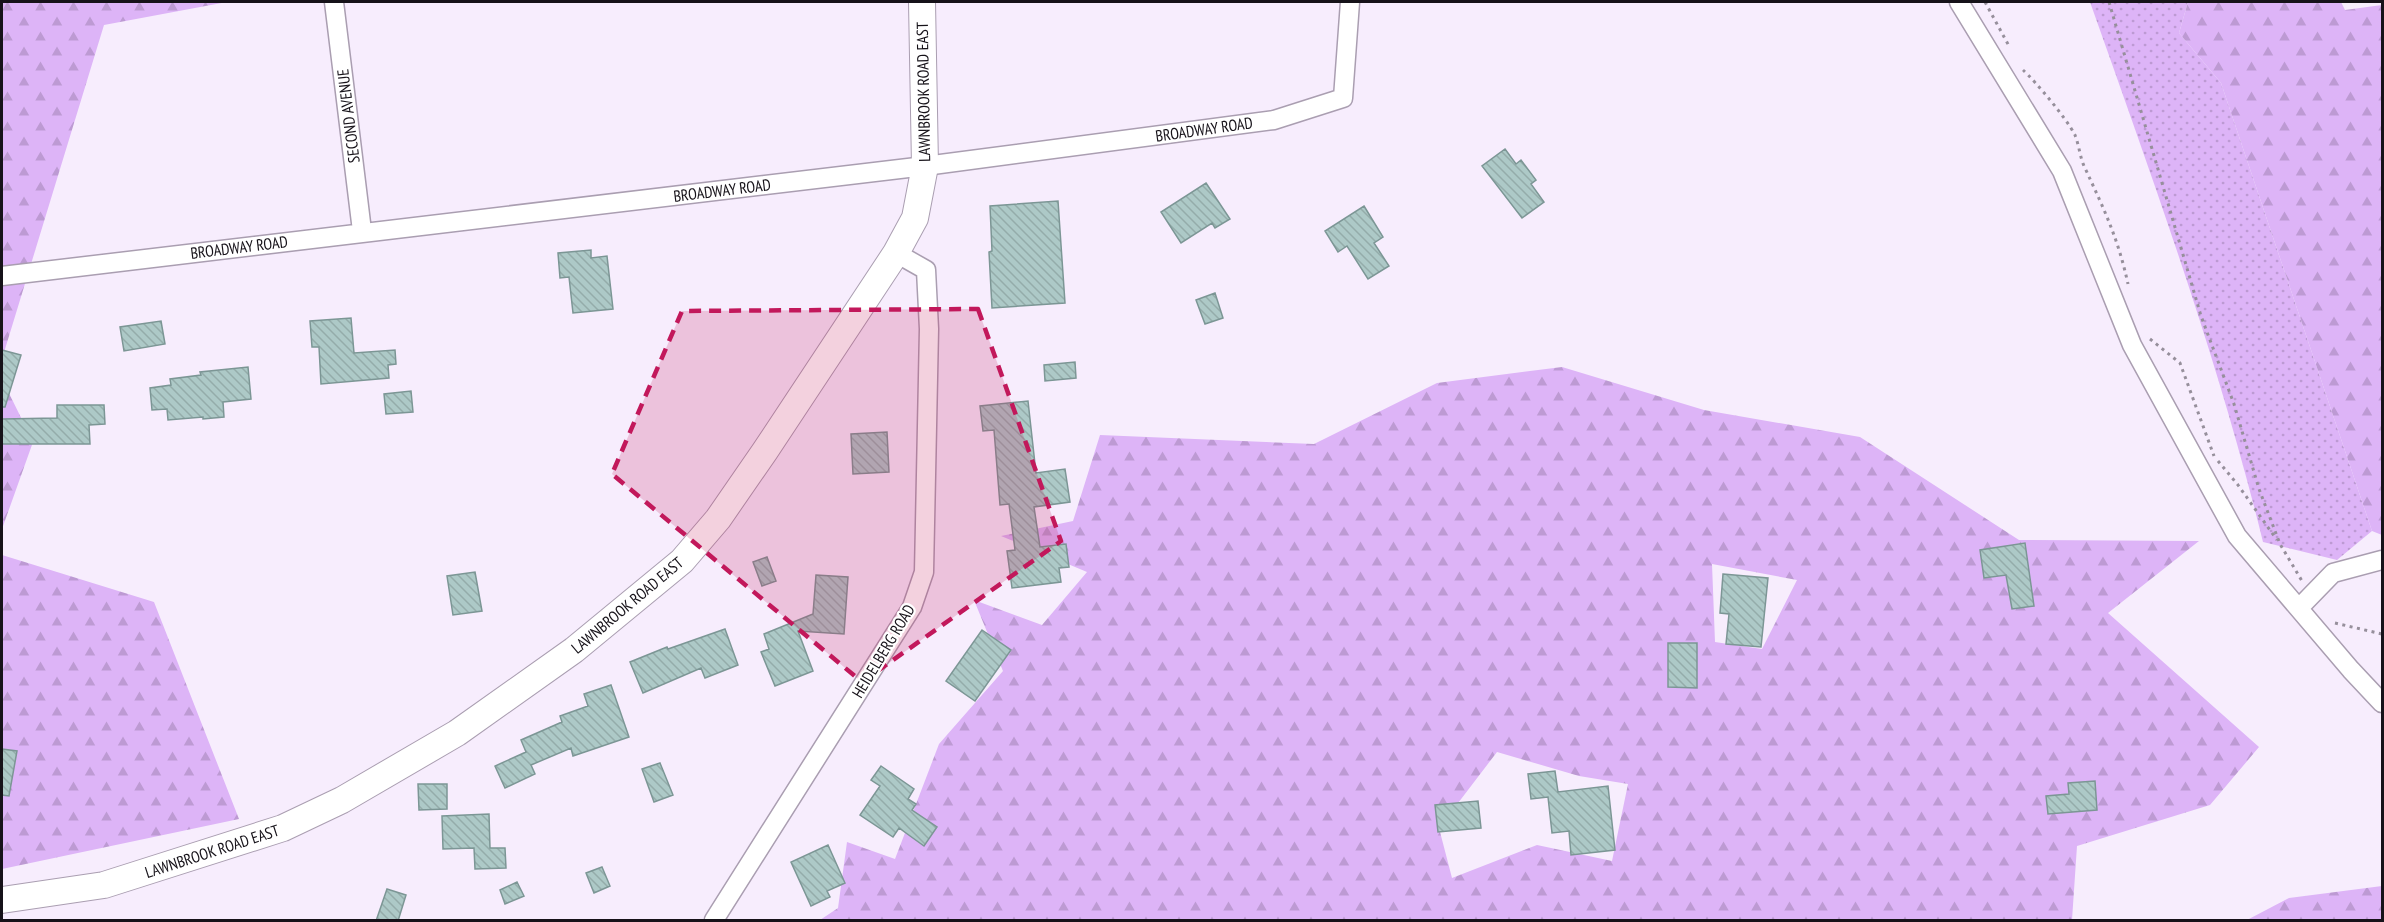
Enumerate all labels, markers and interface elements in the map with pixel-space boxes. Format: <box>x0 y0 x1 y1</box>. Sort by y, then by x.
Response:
street label: LAWNBROOK ROAD EAST <box>912 22 934 162</box>
street label: SECOND AVENUE <box>332 68 364 164</box>
street label: BROADWAY ROAD <box>1154 112 1254 146</box>
street label: BROADWAY ROAD <box>672 174 772 206</box>
street label: BROADWAY ROAD <box>189 231 289 263</box>
street label: LAWNBROOK ROAD EAST <box>567 552 687 658</box>
street label: HEIDELBERG ROAD <box>847 601 919 701</box>
street label: LAWNBROOK ROAD EAST <box>142 820 282 882</box>

